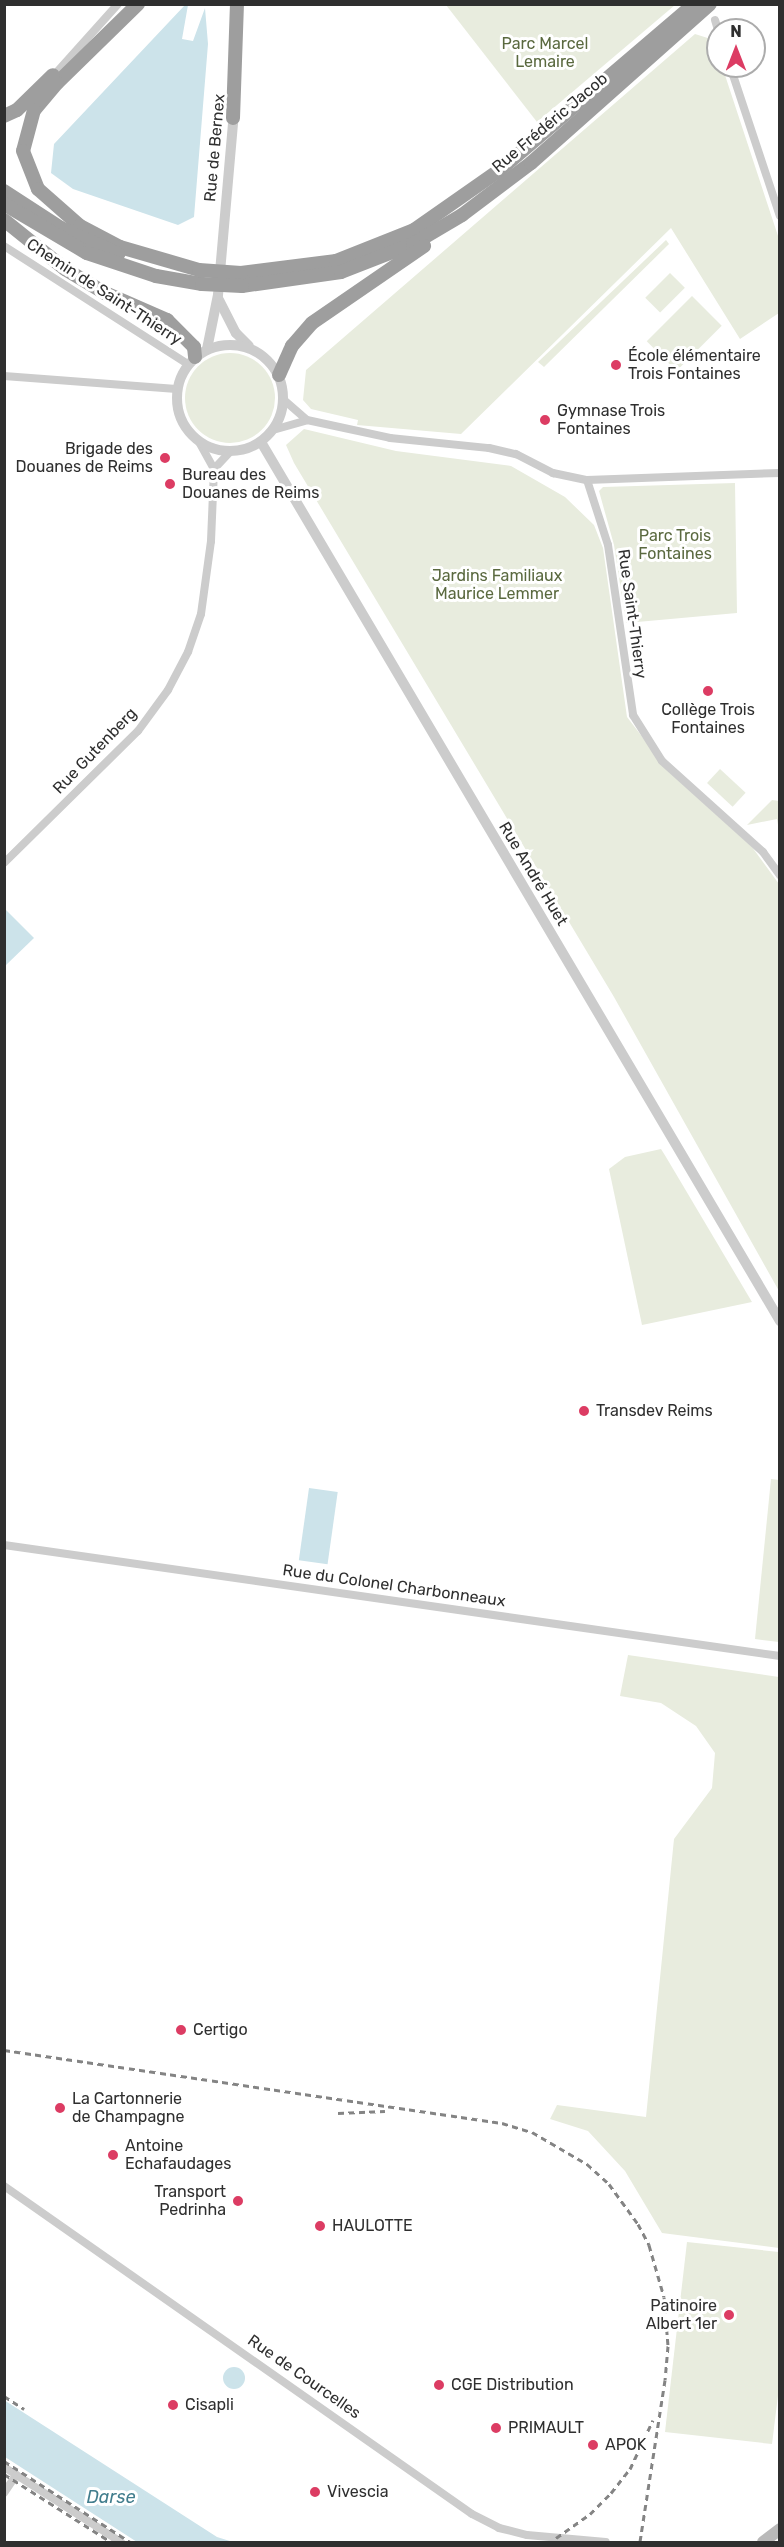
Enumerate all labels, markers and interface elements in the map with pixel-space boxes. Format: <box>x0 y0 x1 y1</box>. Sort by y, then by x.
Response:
north arrow <box>706 18 766 78</box>
text: N <box>730 22 742 41</box>
park label: Parc Marcel Lemaire <box>502 34 588 72</box>
street label: Rue Frédéric Jacob <box>488 69 612 177</box>
street label: Rue de Bernex <box>201 93 229 203</box>
street label: Chemin de Saint-Thierry <box>23 235 185 349</box>
place label: École élémentaire Trois Fontaines <box>628 346 761 384</box>
marker: École élémentaire Trois Fontaines <box>609 358 623 372</box>
place label: Gymnase Trois Fontaines <box>557 401 666 439</box>
marker: Gymnase Trois Fontaines <box>538 413 552 427</box>
place label: Brigade des Douanes de Reims <box>16 439 153 477</box>
marker: Brigade des Douanes de Reims <box>158 451 172 465</box>
place label: Bureau des Douanes de Reims <box>182 465 319 503</box>
marker: Bureau des Douanes de Reims <box>163 477 177 491</box>
park label: Parc Trois Fontaines <box>638 526 712 564</box>
street label: Rue Saint-Thierry <box>613 548 651 680</box>
park label: Jardins Familiaux Maurice Lemmer <box>432 566 562 604</box>
marker: Collège Trois Fontaines <box>701 684 715 698</box>
place label: Collège Trois Fontaines <box>661 700 755 738</box>
street label: Rue Gutenberg <box>49 704 141 798</box>
street label: Rue André Huet <box>494 819 572 929</box>
place label: Transdev Reims <box>596 1401 713 1421</box>
marker: Transdev Reims <box>577 1404 591 1418</box>
street label: Rue du Colonel Charbonneaux <box>281 1561 507 1611</box>
place label: Certigo <box>193 2020 248 2040</box>
marker: Certigo <box>174 2023 188 2037</box>
place label: La Cartonnerie de Champagne <box>72 2089 184 2127</box>
marker: La Cartonnerie de Champagne <box>53 2101 67 2115</box>
place label: Antoine Echafaudages <box>125 2136 231 2174</box>
marker: Antoine Echafaudages <box>106 2148 120 2162</box>
place label: Transport Pedrinha <box>154 2182 226 2220</box>
marker: Transport Pedrinha <box>231 2194 245 2208</box>
place label: HAULOTTE <box>332 2216 413 2236</box>
marker: HAULOTTE <box>313 2219 327 2233</box>
place label: Patinoire Albert 1er <box>646 2296 717 2334</box>
marker: Patinoire Albert 1er <box>722 2308 736 2322</box>
street label: Rue de Courcelles <box>244 2331 364 2423</box>
place label: CGE Distribution <box>451 2375 574 2395</box>
marker: CGE Distribution <box>432 2378 446 2392</box>
place label: Cisapli <box>185 2395 234 2415</box>
marker: Cisapli <box>166 2398 180 2412</box>
place label: PRIMAULT <box>508 2418 584 2438</box>
marker: PRIMAULT <box>489 2421 503 2435</box>
place label: APOK <box>605 2435 646 2455</box>
marker: APOK <box>586 2438 600 2452</box>
place label: Vivescia <box>327 2482 389 2502</box>
marker: Vivescia <box>308 2485 322 2499</box>
water label: Darse <box>86 2486 136 2508</box>

